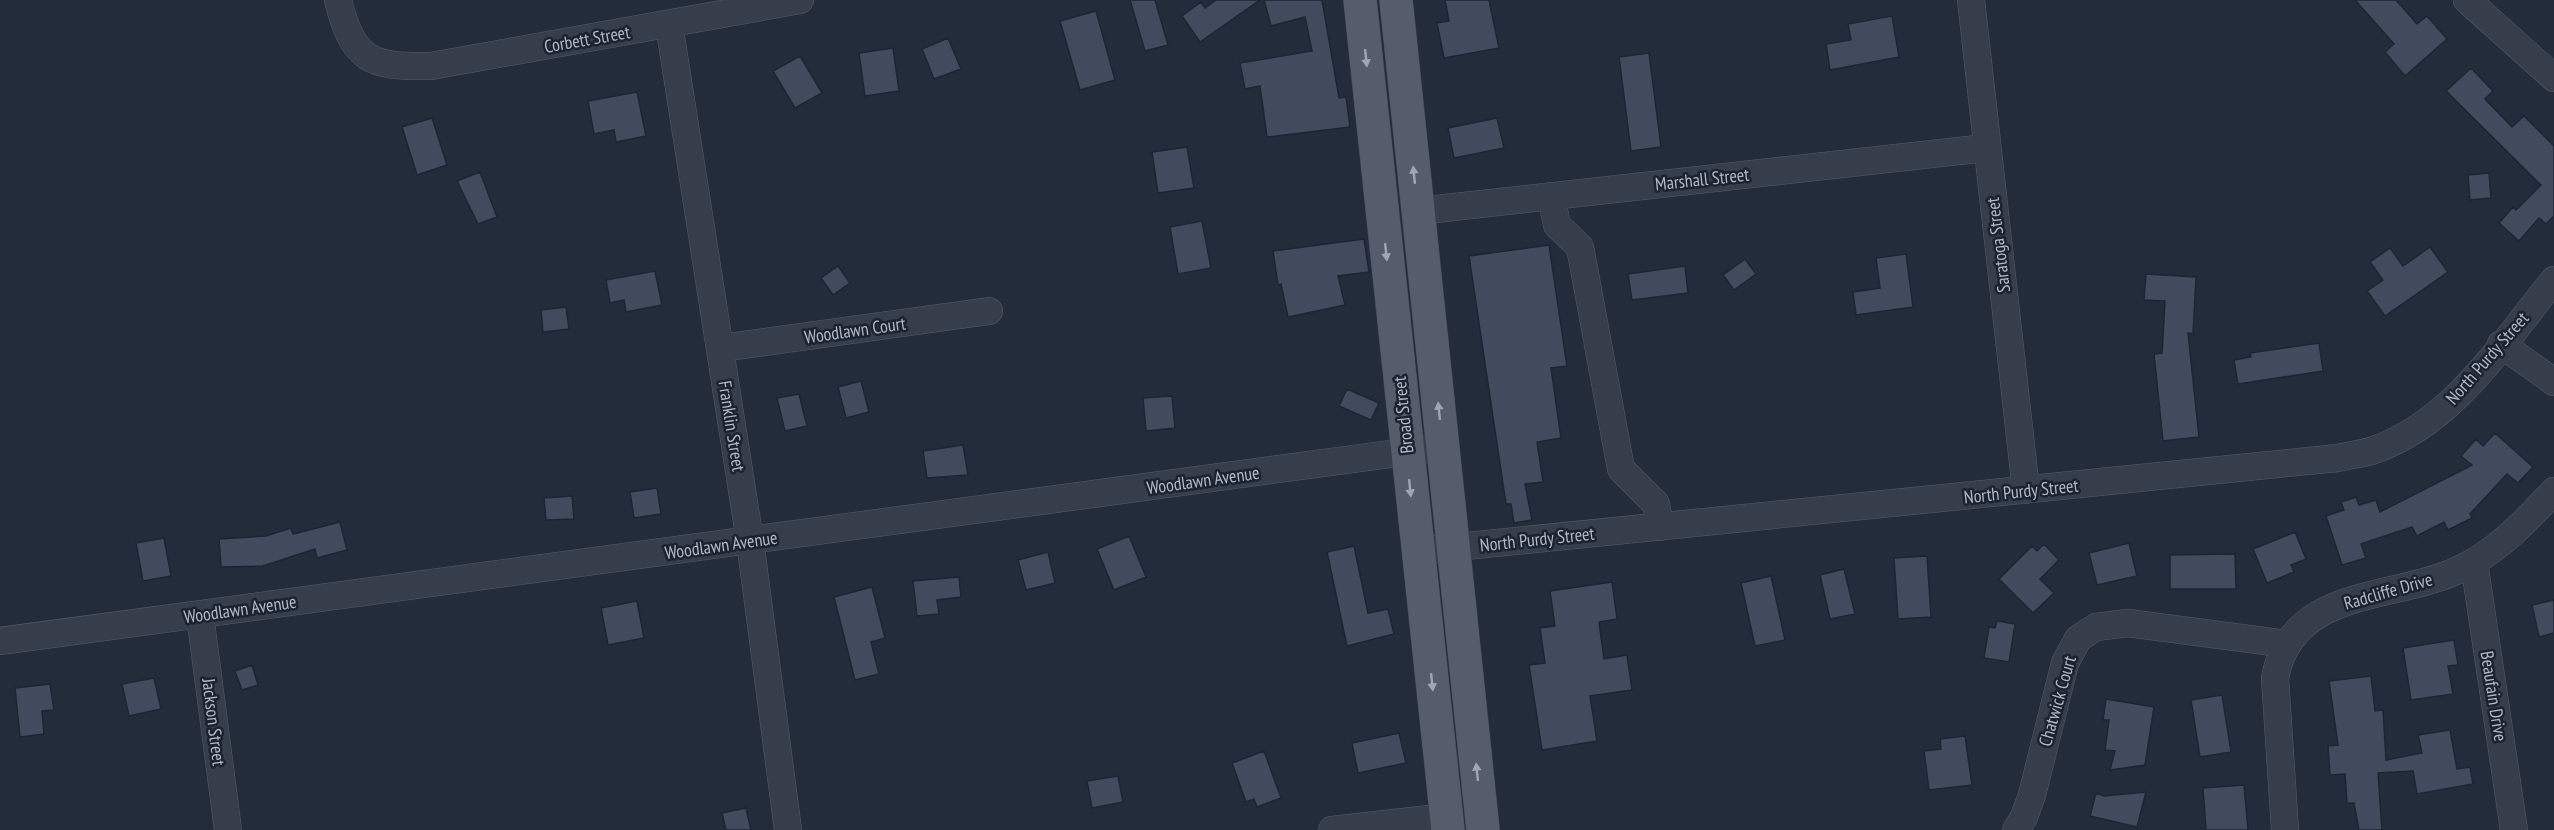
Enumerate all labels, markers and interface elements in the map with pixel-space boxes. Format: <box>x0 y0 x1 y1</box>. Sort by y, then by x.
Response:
street label: Corbett Street <box>542 20 632 58</box>
one-way arrow <box>1361 49 1371 68</box>
street label: Marshall Street <box>1654 163 1750 195</box>
one-way arrow <box>1409 166 1419 185</box>
street label: Saratoga Street <box>1981 196 2015 294</box>
one-way arrow <box>1381 243 1391 262</box>
street label: North Purdy Street <box>2441 307 2533 409</box>
street label: Woodlawn Court <box>803 311 907 348</box>
street label: Broad Street <box>1388 375 1418 455</box>
street label: Franklin Street <box>713 379 751 473</box>
one-way arrow <box>1434 401 1444 420</box>
street label: Woodlawn Avenue <box>1145 461 1261 499</box>
street label: North Purdy Street <box>1963 474 2079 508</box>
one-way arrow <box>1406 478 1415 497</box>
street label: North Purdy Street <box>1479 522 1595 556</box>
street label: Woodlawn Avenue <box>663 526 779 564</box>
street label: Radcliffe Drive <box>2341 567 2435 615</box>
street label: Woodlawn Avenue <box>182 590 298 628</box>
street label: Beaufain Drive <box>2476 649 2512 743</box>
street label: Chatwick Court <box>2033 653 2081 749</box>
one-way arrow <box>1427 672 1436 691</box>
street label: Jackson Street <box>197 676 231 767</box>
one-way arrow <box>1472 762 1482 781</box>

